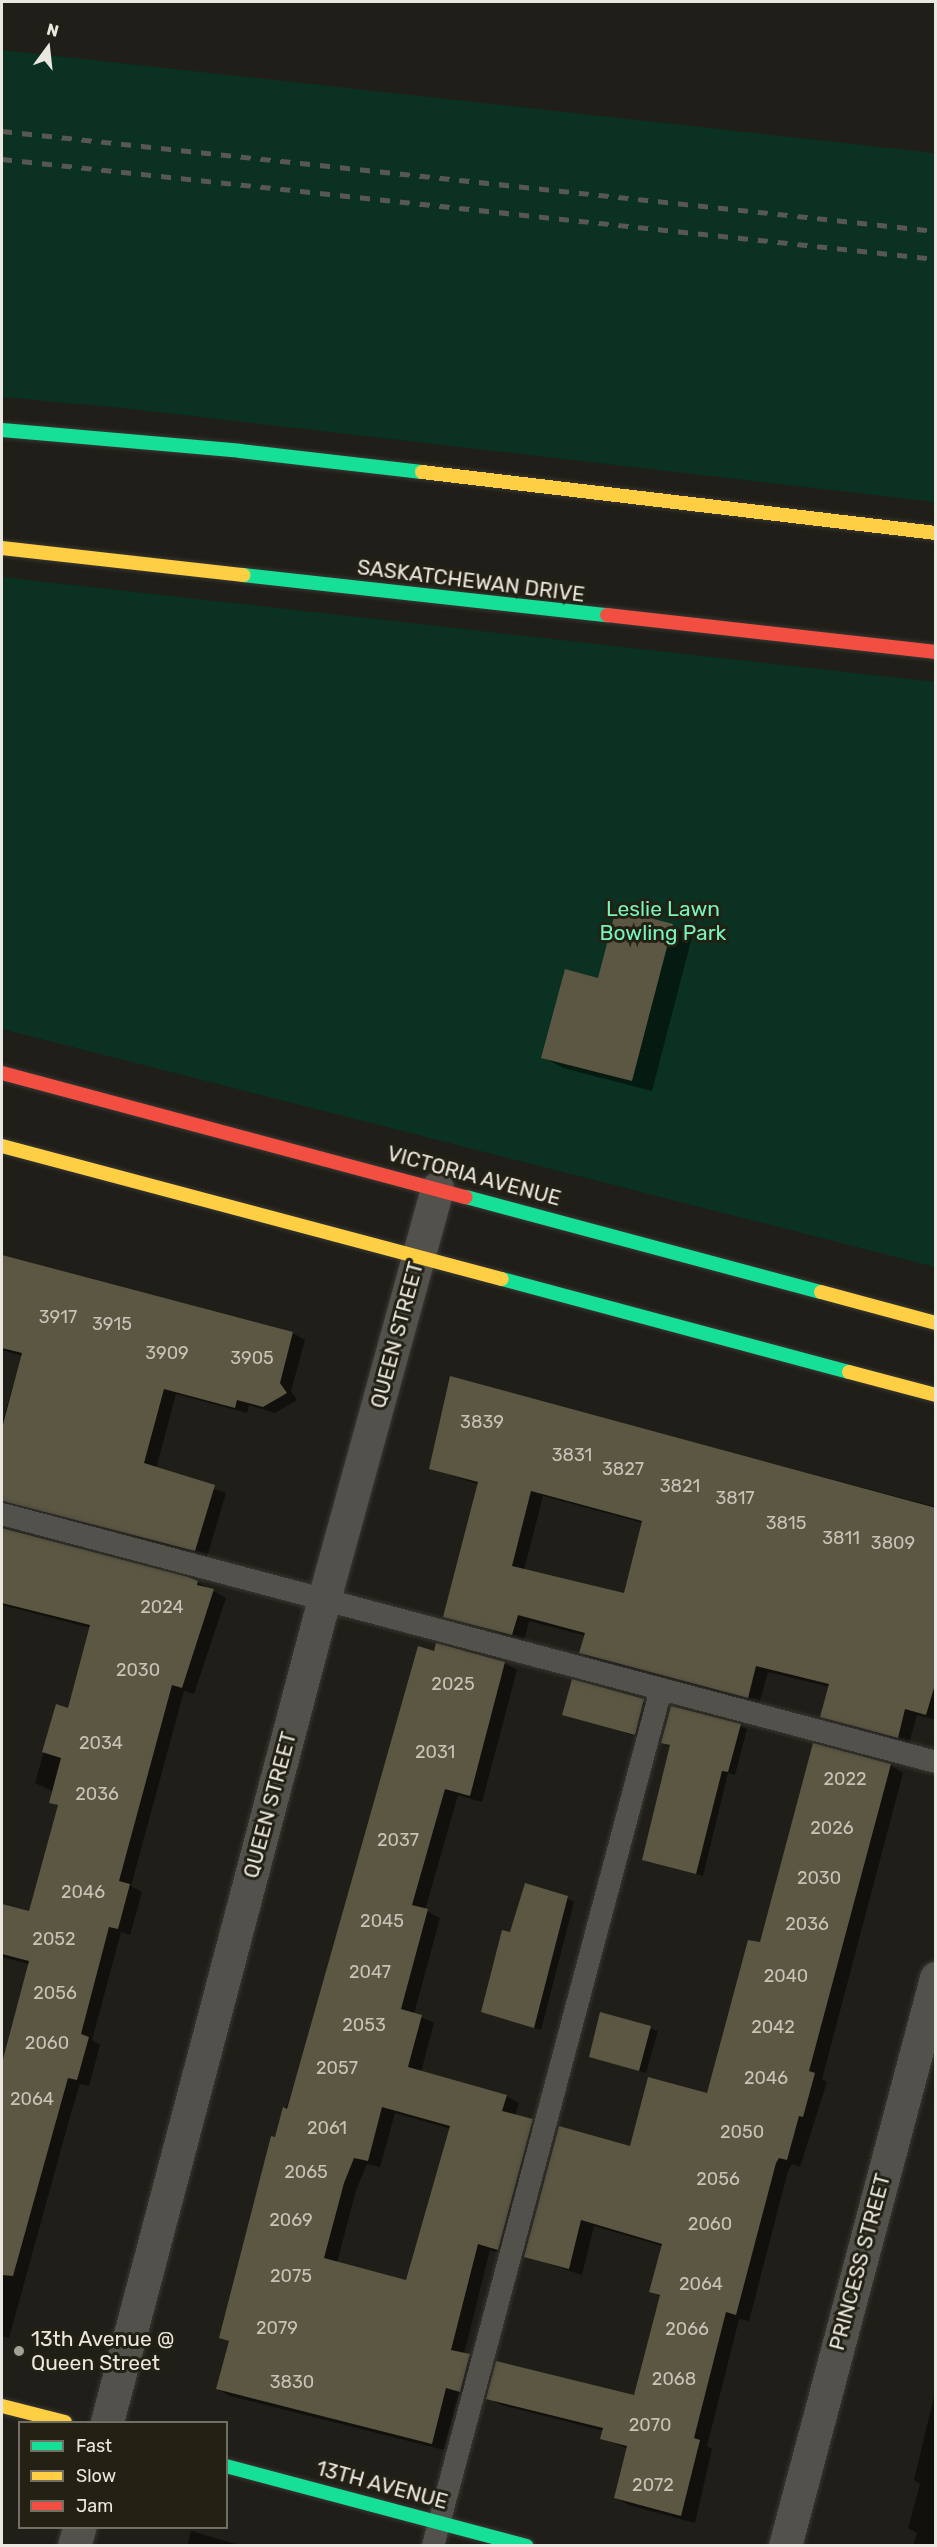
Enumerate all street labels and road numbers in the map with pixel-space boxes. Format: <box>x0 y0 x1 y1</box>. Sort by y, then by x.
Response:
street label: SASKATCHEWAN DRIVE <box>356 555 586 607</box>
street label: VICTORIA AVENUE <box>384 1141 564 1211</box>
street label: QUEEN STREET <box>365 1259 429 1411</box>
street label: QUEEN STREET <box>238 1729 302 1881</box>
street label: PRINCESS STREET <box>824 2171 896 2353</box>
street label: 13TH AVENUE <box>313 2455 451 2515</box>

